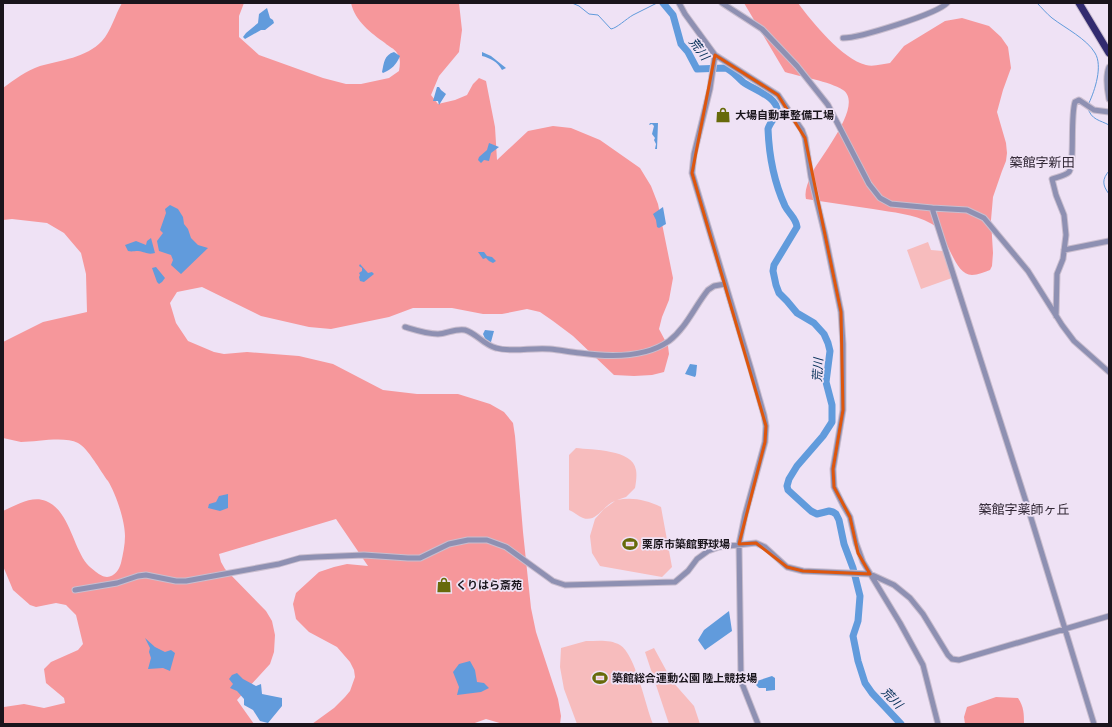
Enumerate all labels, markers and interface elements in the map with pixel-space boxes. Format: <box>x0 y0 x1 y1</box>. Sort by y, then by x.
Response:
water label: 荒川 <box>685 35 714 65</box>
shop icon: 大場自動車整備工場 <box>714 106 732 124</box>
place label: 大場自動車整備工場 <box>735 108 834 123</box>
district label: 築館字新田 <box>1009 154 1075 171</box>
water label: 荒川 <box>809 356 827 382</box>
district label: 築館字薬師ヶ丘 <box>978 501 1070 518</box>
sports icon: 栗原市築館野球場 <box>621 535 639 553</box>
place label: 栗原市築館野球場 <box>642 537 730 552</box>
shop icon: くりはら斎苑 <box>435 576 453 594</box>
place label: くりはら斎苑 <box>456 578 522 593</box>
sports icon: 築館総合運動公園 陸上競技場 <box>591 669 609 687</box>
place label: 築館総合運動公園 陸上競技場 <box>612 671 757 686</box>
water label: 荒川 <box>878 684 907 714</box>

